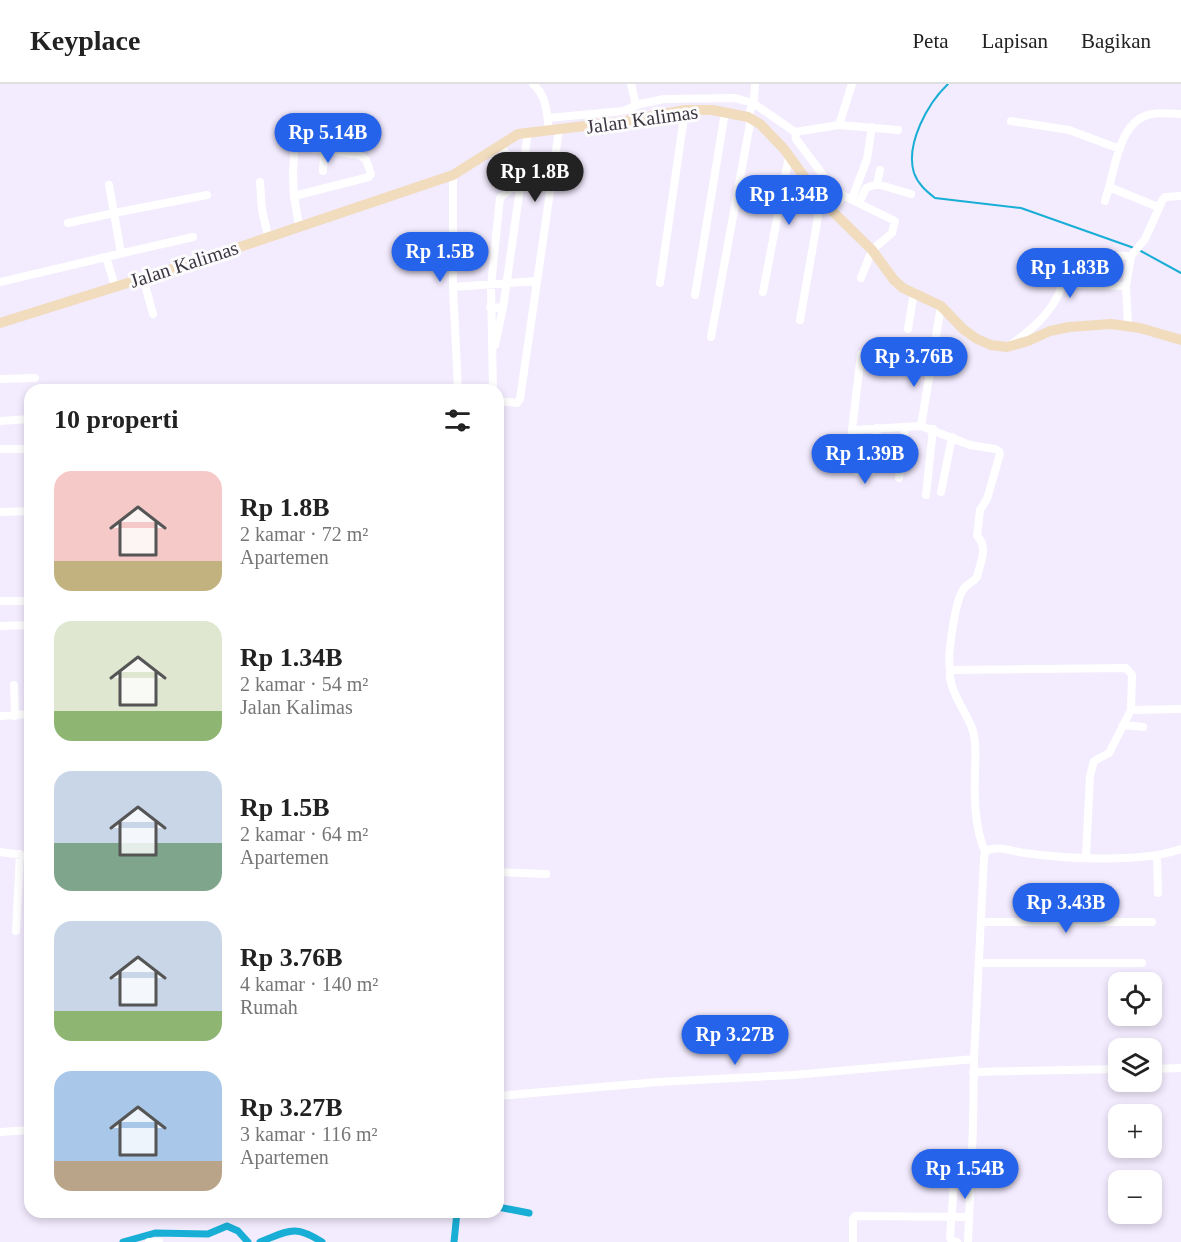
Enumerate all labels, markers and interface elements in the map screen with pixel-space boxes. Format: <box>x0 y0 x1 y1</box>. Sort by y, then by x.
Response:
text: Keyplace <box>30 25 140 56</box>
text: Peta <box>912 29 949 53</box>
text: Lapisan <box>982 29 1048 53</box>
text: Bagikan <box>1081 29 1151 53</box>
street label: Jalan Kalimas <box>585 100 700 138</box>
pin: Rp 5.14B <box>266 113 390 164</box>
text: Rp 5.14B <box>289 121 367 143</box>
pin: Rp 1.8B <box>480 152 590 203</box>
text: Rp 1.8B <box>501 160 569 182</box>
pin: Rp 1.34B <box>727 175 851 226</box>
text: Rp 1.34B <box>750 183 828 205</box>
pin: Rp 1.5B <box>385 232 495 283</box>
street label: Jalan Kalimas <box>127 236 241 292</box>
text: Rp 1.5B <box>406 240 474 262</box>
pin: Rp 1.83B <box>1008 248 1132 299</box>
text: Rp 1.83B <box>1031 256 1109 278</box>
pin: Rp 3.76B <box>852 337 976 388</box>
text: Rp 3.76B <box>875 345 953 367</box>
icon: filters <box>441 404 474 437</box>
text: 10 properti <box>54 405 178 434</box>
pin: Rp 1.39B <box>803 434 927 485</box>
text: Rp 1.39B <box>826 442 904 464</box>
text: Rp 1.8B <box>240 493 330 522</box>
icon: home <box>102 495 174 567</box>
text: 2 kamar · 72 m² <box>240 523 368 545</box>
text: Apartemen <box>240 546 329 568</box>
text: Rp 1.34B <box>240 643 343 672</box>
icon: home <box>102 645 174 717</box>
text: 2 kamar · 54 m² <box>240 673 368 695</box>
text: Jalan Kalimas <box>240 696 353 718</box>
text: Rp 1.5B <box>240 793 330 822</box>
icon: home <box>102 795 174 867</box>
text: 2 kamar · 64 m² <box>240 823 368 845</box>
text: Apartemen <box>240 846 329 868</box>
pin: Rp 3.43B <box>1004 883 1128 934</box>
text: Rp 3.43B <box>1027 891 1105 913</box>
text: Rp 3.76B <box>240 943 343 972</box>
icon: home <box>102 945 174 1017</box>
map controls <box>1108 972 1162 1224</box>
button: locate <box>1108 972 1162 1026</box>
text: 4 kamar · 140 m² <box>240 973 378 995</box>
text: Rumah <box>240 996 298 1018</box>
pin: Rp 3.27B <box>673 1015 797 1066</box>
text: Rp 3.27B <box>696 1023 774 1045</box>
button: layers <box>1108 1038 1162 1092</box>
text: Rp 3.27B <box>240 1093 343 1122</box>
icon: home <box>102 1095 174 1167</box>
button: + <box>1108 1104 1162 1158</box>
text: 3 kamar · 116 m² <box>240 1123 377 1145</box>
text: Apartemen <box>240 1146 329 1168</box>
pin: Rp 1.54B <box>903 1149 1027 1200</box>
text: Rp 1.54B <box>926 1157 1004 1179</box>
button: − <box>1108 1170 1162 1224</box>

